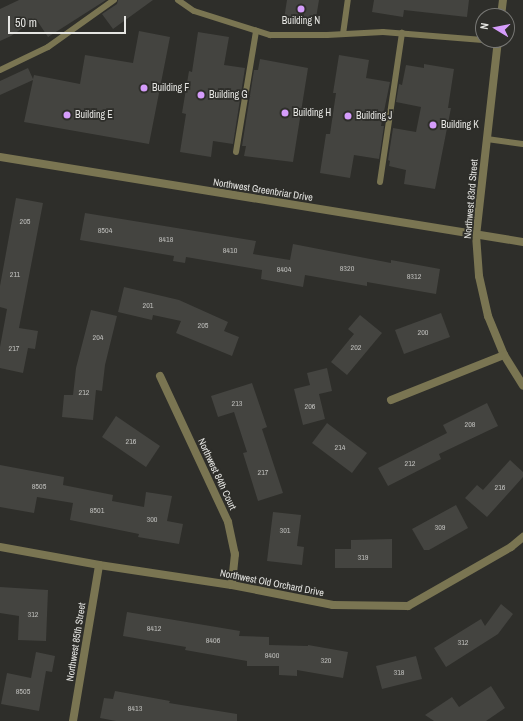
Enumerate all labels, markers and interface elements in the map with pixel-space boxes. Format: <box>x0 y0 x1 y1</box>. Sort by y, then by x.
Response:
marker: Building N <box>296 4 306 14</box>
scale bar <box>10 8 128 34</box>
north arrow <box>475 8 515 48</box>
text: 50 m <box>15 15 37 31</box>
place label: Building N <box>282 15 320 27</box>
text: N <box>477 22 492 31</box>
place label: Building F <box>152 82 189 94</box>
marker: Building F <box>139 83 149 93</box>
place label: Building G <box>209 89 248 101</box>
marker: Building G <box>196 90 206 100</box>
place label: Building H <box>293 107 331 119</box>
marker: Building H <box>280 108 290 118</box>
place label: Building E <box>75 109 113 121</box>
marker: Building E <box>62 110 72 120</box>
place label: Building J <box>356 110 392 122</box>
marker: Building J <box>343 111 353 121</box>
place label: Building K <box>441 119 479 131</box>
marker: Building K <box>428 120 438 130</box>
street label: Northwest 83rd Street <box>462 159 480 239</box>
street label: Northwest Greenbriar Drive <box>212 176 314 204</box>
house number: 205 <box>20 217 30 227</box>
house number: 8504 <box>98 226 112 236</box>
house number: 8418 <box>159 235 173 245</box>
house number: 8410 <box>223 246 237 256</box>
house number: 8320 <box>340 264 354 274</box>
house number: 8404 <box>277 265 291 275</box>
house number: 211 <box>10 270 20 280</box>
house number: 8312 <box>407 272 421 282</box>
house number: 201 <box>143 301 153 311</box>
house number: 205 <box>198 321 208 331</box>
house number: 200 <box>418 328 428 338</box>
house number: 204 <box>93 333 103 343</box>
house number: 202 <box>351 343 361 353</box>
house number: 217 <box>9 344 19 354</box>
house number: 212 <box>79 388 89 398</box>
house number: 213 <box>232 399 242 409</box>
house number: 206 <box>305 402 315 412</box>
house number: 208 <box>465 420 475 430</box>
street label: Northwest 84th Court <box>195 436 239 512</box>
house number: 216 <box>126 437 136 447</box>
house number: 214 <box>335 443 345 453</box>
house number: 212 <box>405 459 415 469</box>
house number: 217 <box>258 468 268 478</box>
house number: 8505 <box>32 482 46 492</box>
house number: 216 <box>495 483 505 493</box>
house number: 8501 <box>90 506 104 516</box>
house number: 300 <box>147 515 157 525</box>
house number: 309 <box>435 523 445 533</box>
house number: 301 <box>280 526 290 536</box>
house number: 319 <box>358 553 368 563</box>
street label: Northwest Old Orchard Drive <box>219 567 325 599</box>
street label: Northwest 85th Street <box>64 602 88 682</box>
house number: 312 <box>28 610 38 620</box>
house number: 8412 <box>147 624 161 634</box>
house number: 8406 <box>206 636 220 646</box>
house number: 312 <box>458 638 468 648</box>
house number: 8400 <box>265 651 279 661</box>
house number: 320 <box>321 656 331 666</box>
house number: 318 <box>394 668 404 678</box>
house number: 8505 <box>16 687 30 697</box>
house number: 8413 <box>128 704 142 714</box>

